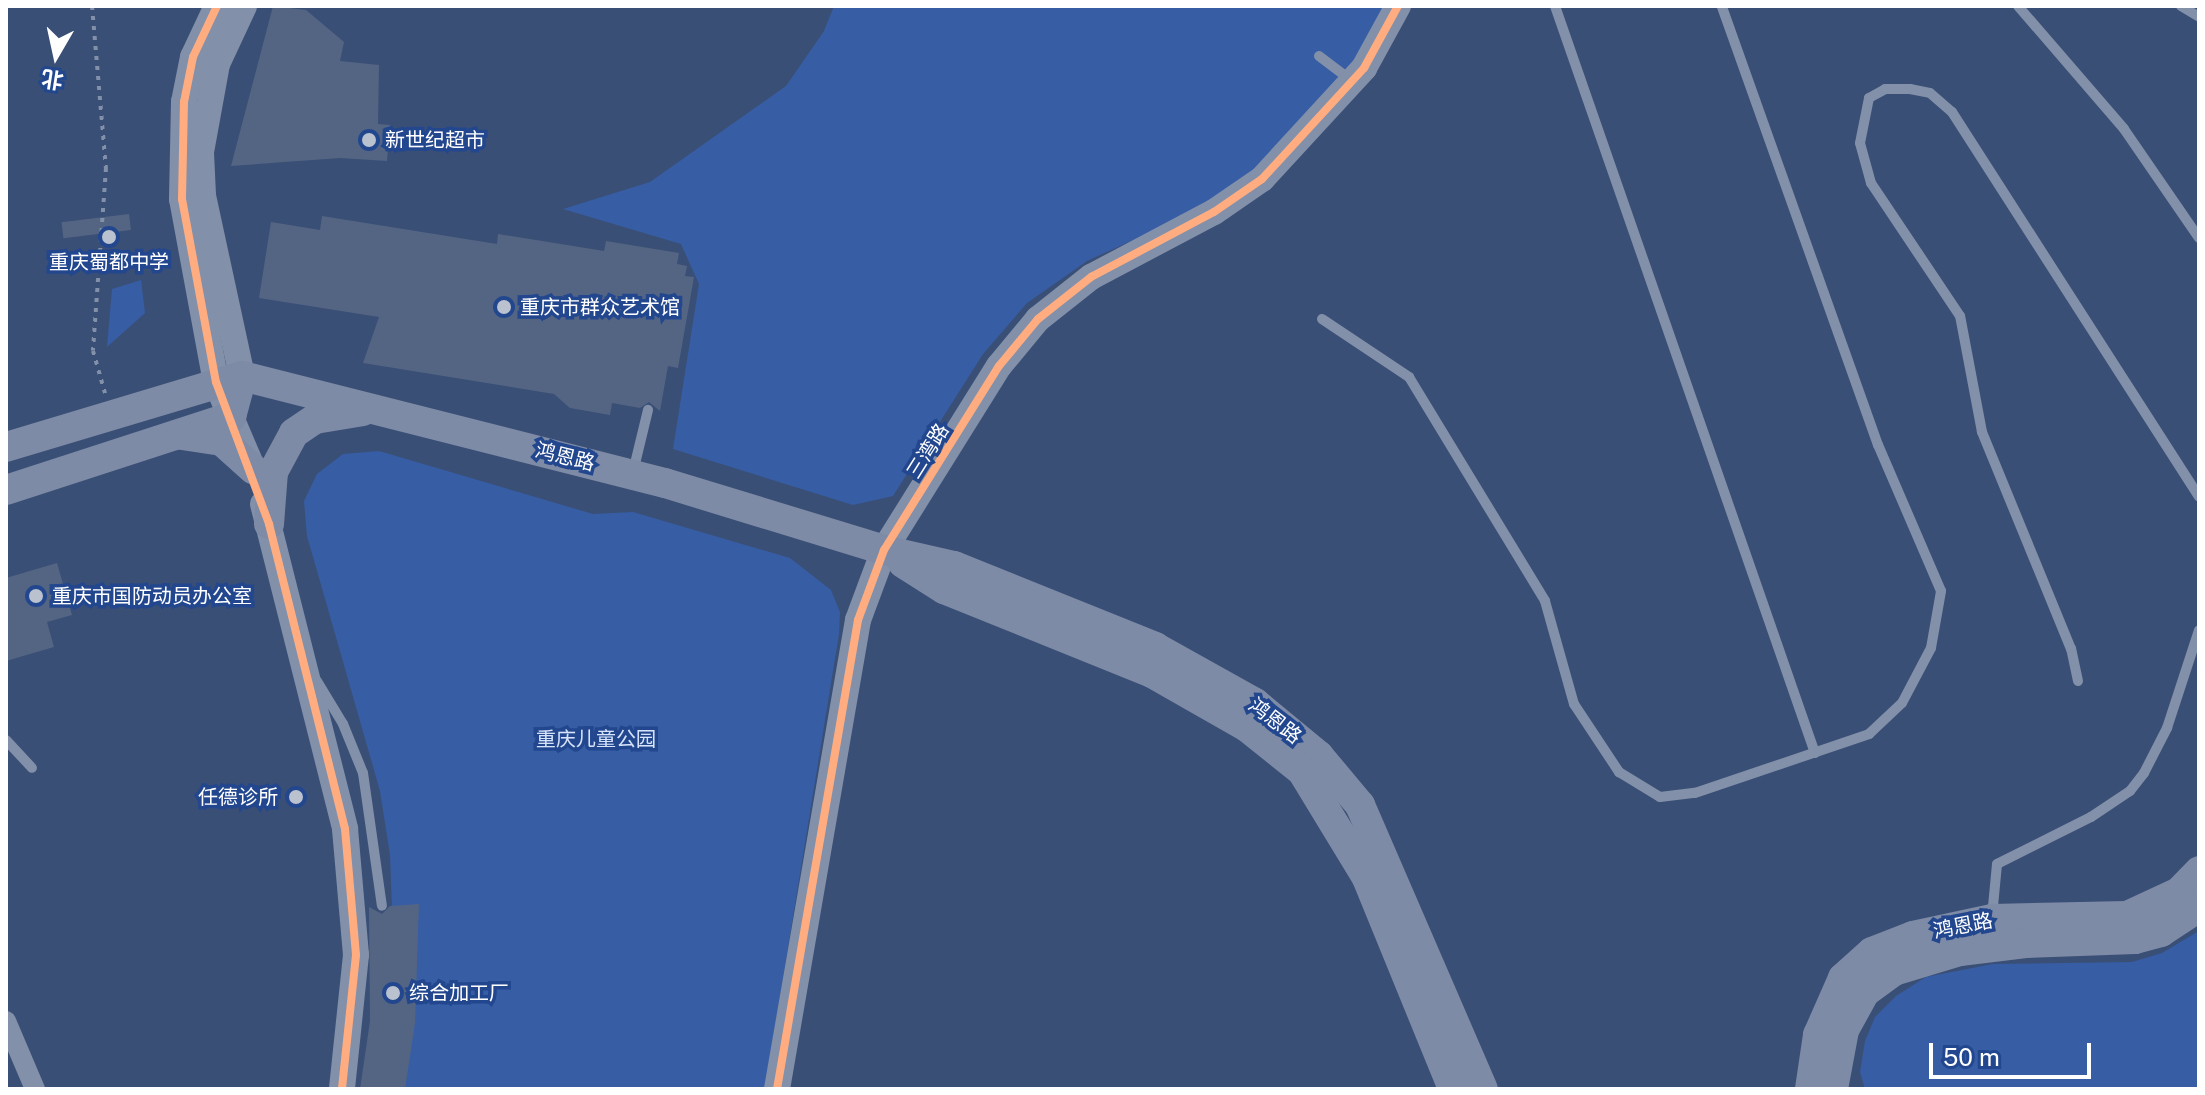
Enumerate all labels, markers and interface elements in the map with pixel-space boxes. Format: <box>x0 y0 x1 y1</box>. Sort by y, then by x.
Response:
north arrow <box>16 16 96 96</box>
text: 北 <box>39 65 65 94</box>
place label: 新世纪超市 <box>385 128 485 152</box>
marker: 新世纪超市 <box>360 131 378 149</box>
marker: 重庆蜀都中学 <box>100 228 118 246</box>
place label: 重庆蜀都中学 <box>49 250 169 274</box>
place label: 重庆市群众艺术馆 <box>520 295 680 319</box>
marker: 重庆市群众艺术馆 <box>495 298 513 316</box>
street label: 三湾路 <box>902 419 954 483</box>
street label: 鸿恩路 <box>533 438 597 476</box>
place label: 重庆市国防动员办公室 <box>52 584 252 608</box>
marker: 重庆市国防动员办公室 <box>27 587 45 605</box>
street label: 鸿恩路 <box>1244 693 1306 749</box>
park label: 重庆儿童公园 <box>536 727 656 751</box>
place label: 任德诊所 <box>198 785 278 809</box>
marker: 任德诊所 <box>285 786 307 808</box>
street label: 鸿恩路 <box>1931 908 1995 944</box>
place label: 综合加工厂 <box>409 981 509 1005</box>
marker: 综合加工厂 <box>384 984 402 1002</box>
scale bar <box>1933 1027 2095 1077</box>
text: 50 m <box>1943 1043 2000 1071</box>

